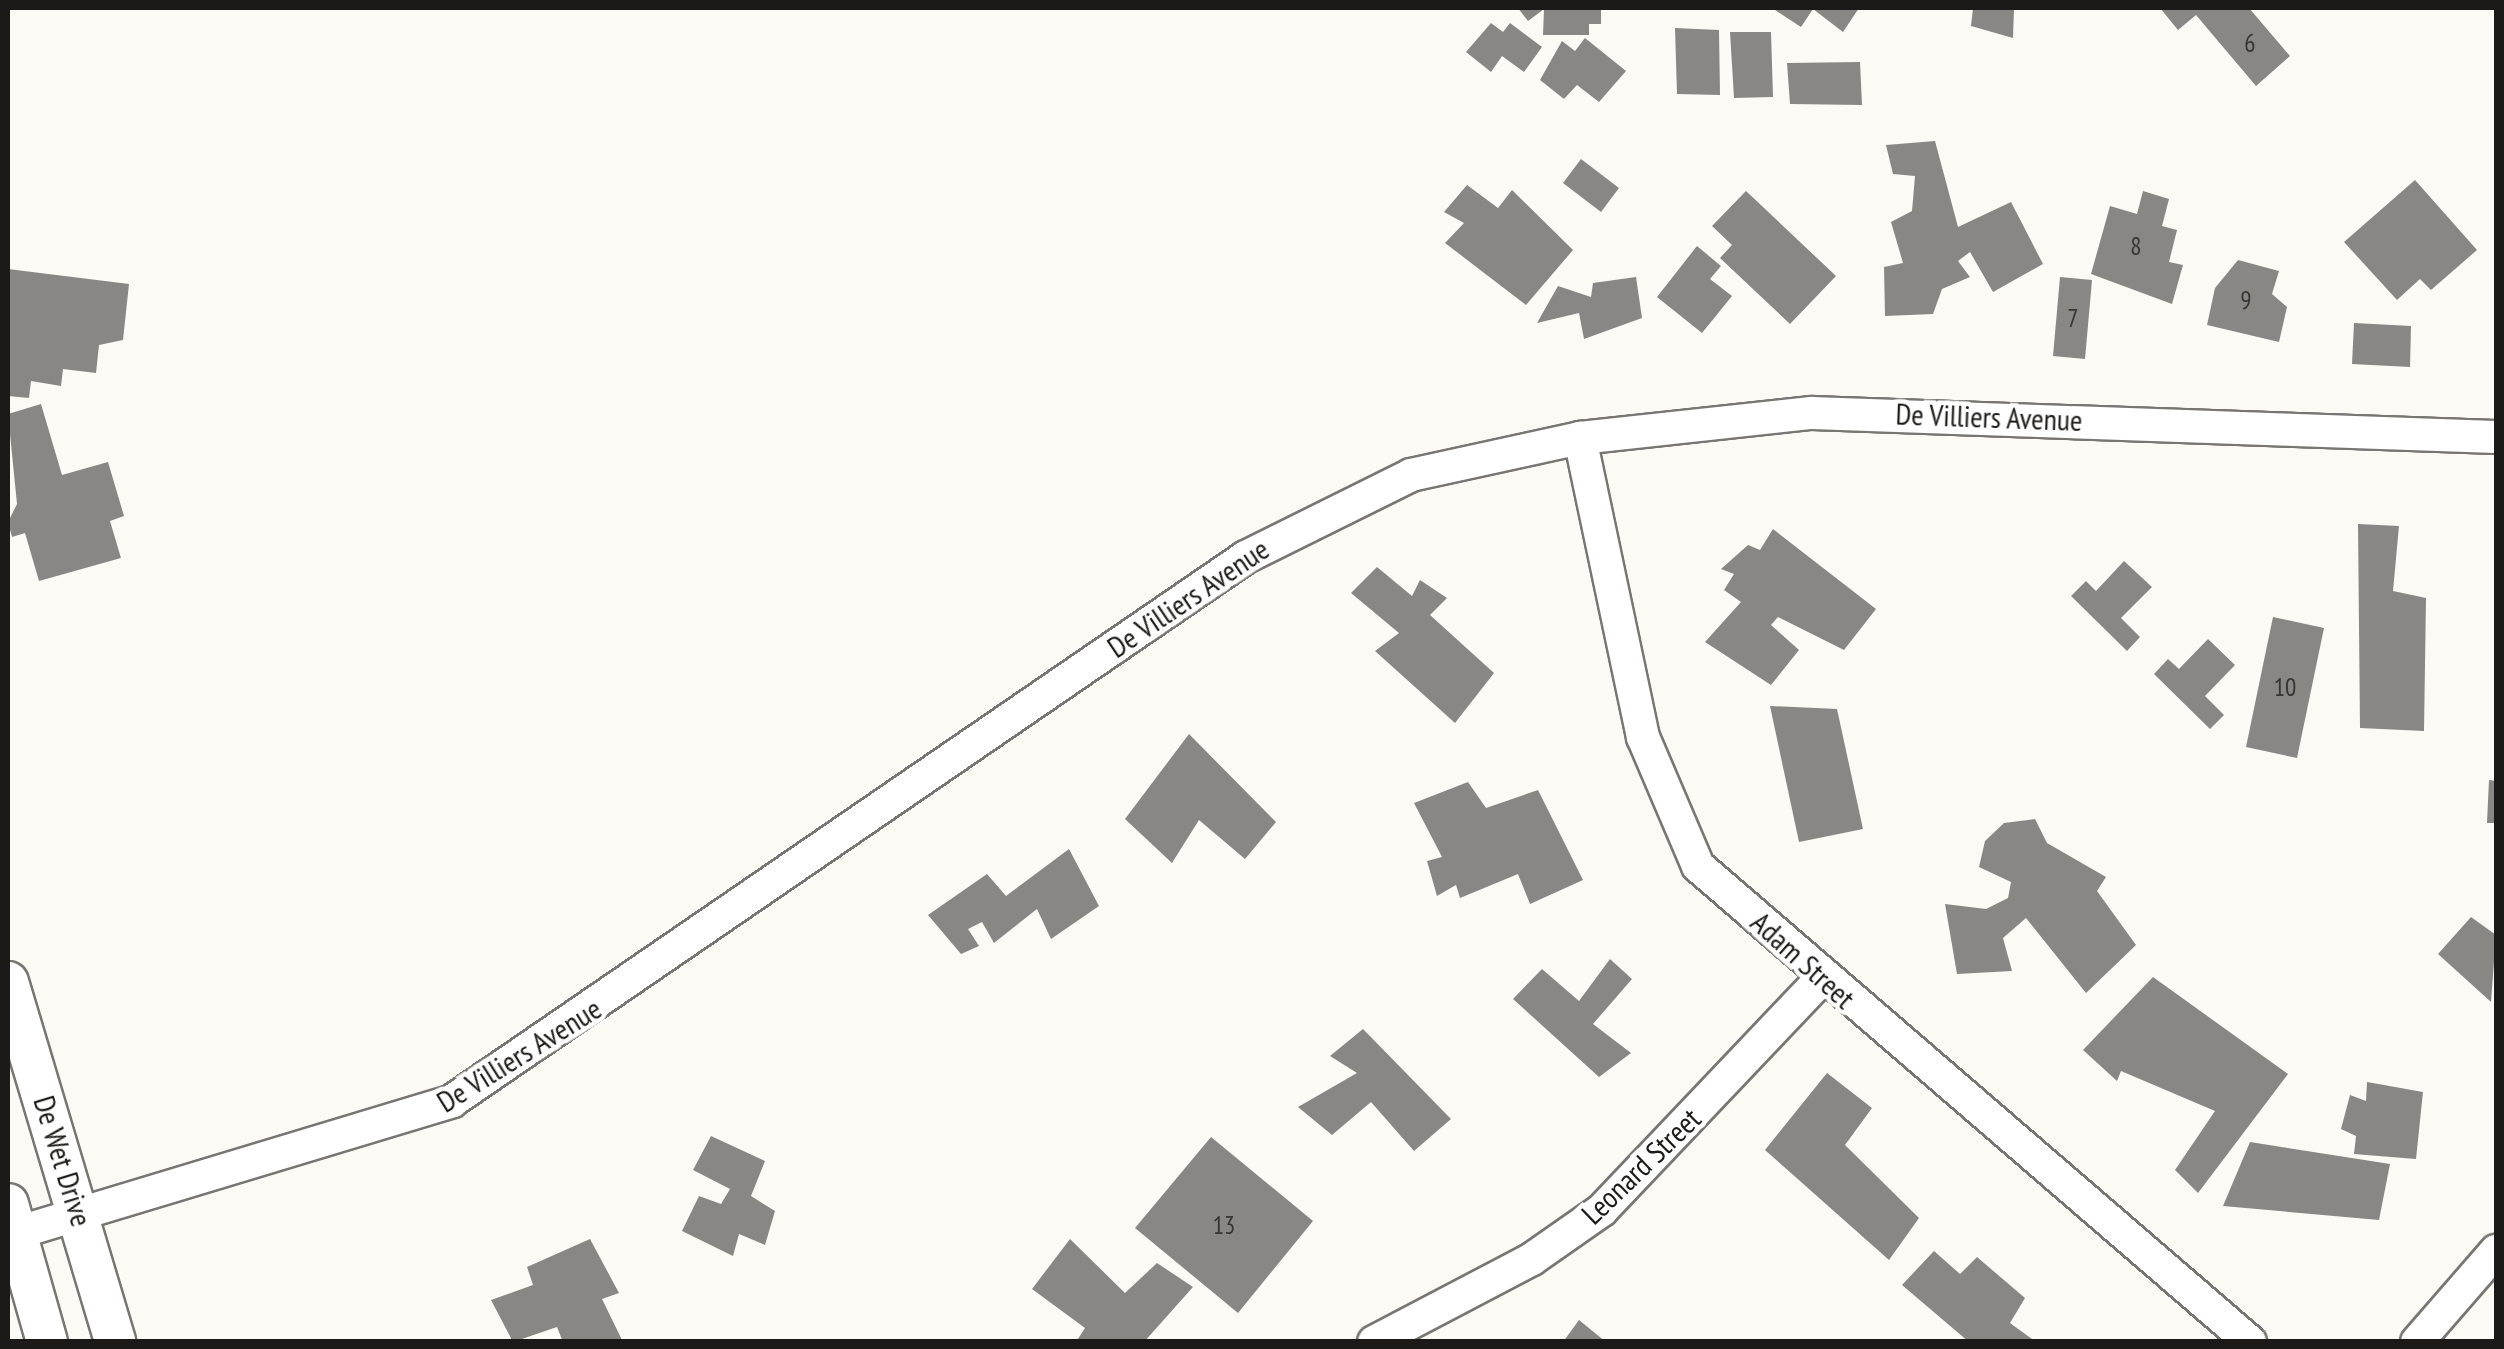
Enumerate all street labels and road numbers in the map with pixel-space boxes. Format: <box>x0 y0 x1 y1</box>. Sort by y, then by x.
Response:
street label: De Villiers Avenue <box>1894 396 2084 438</box>
street label: De Villiers Avenue <box>1100 530 1276 666</box>
street label: Adam Street <box>1744 904 1862 1016</box>
street label: De Villiers Avenue <box>430 990 608 1120</box>
street label: De Wet Drive <box>26 1091 100 1231</box>
street label: Leonard Street <box>1574 1101 1708 1231</box>

